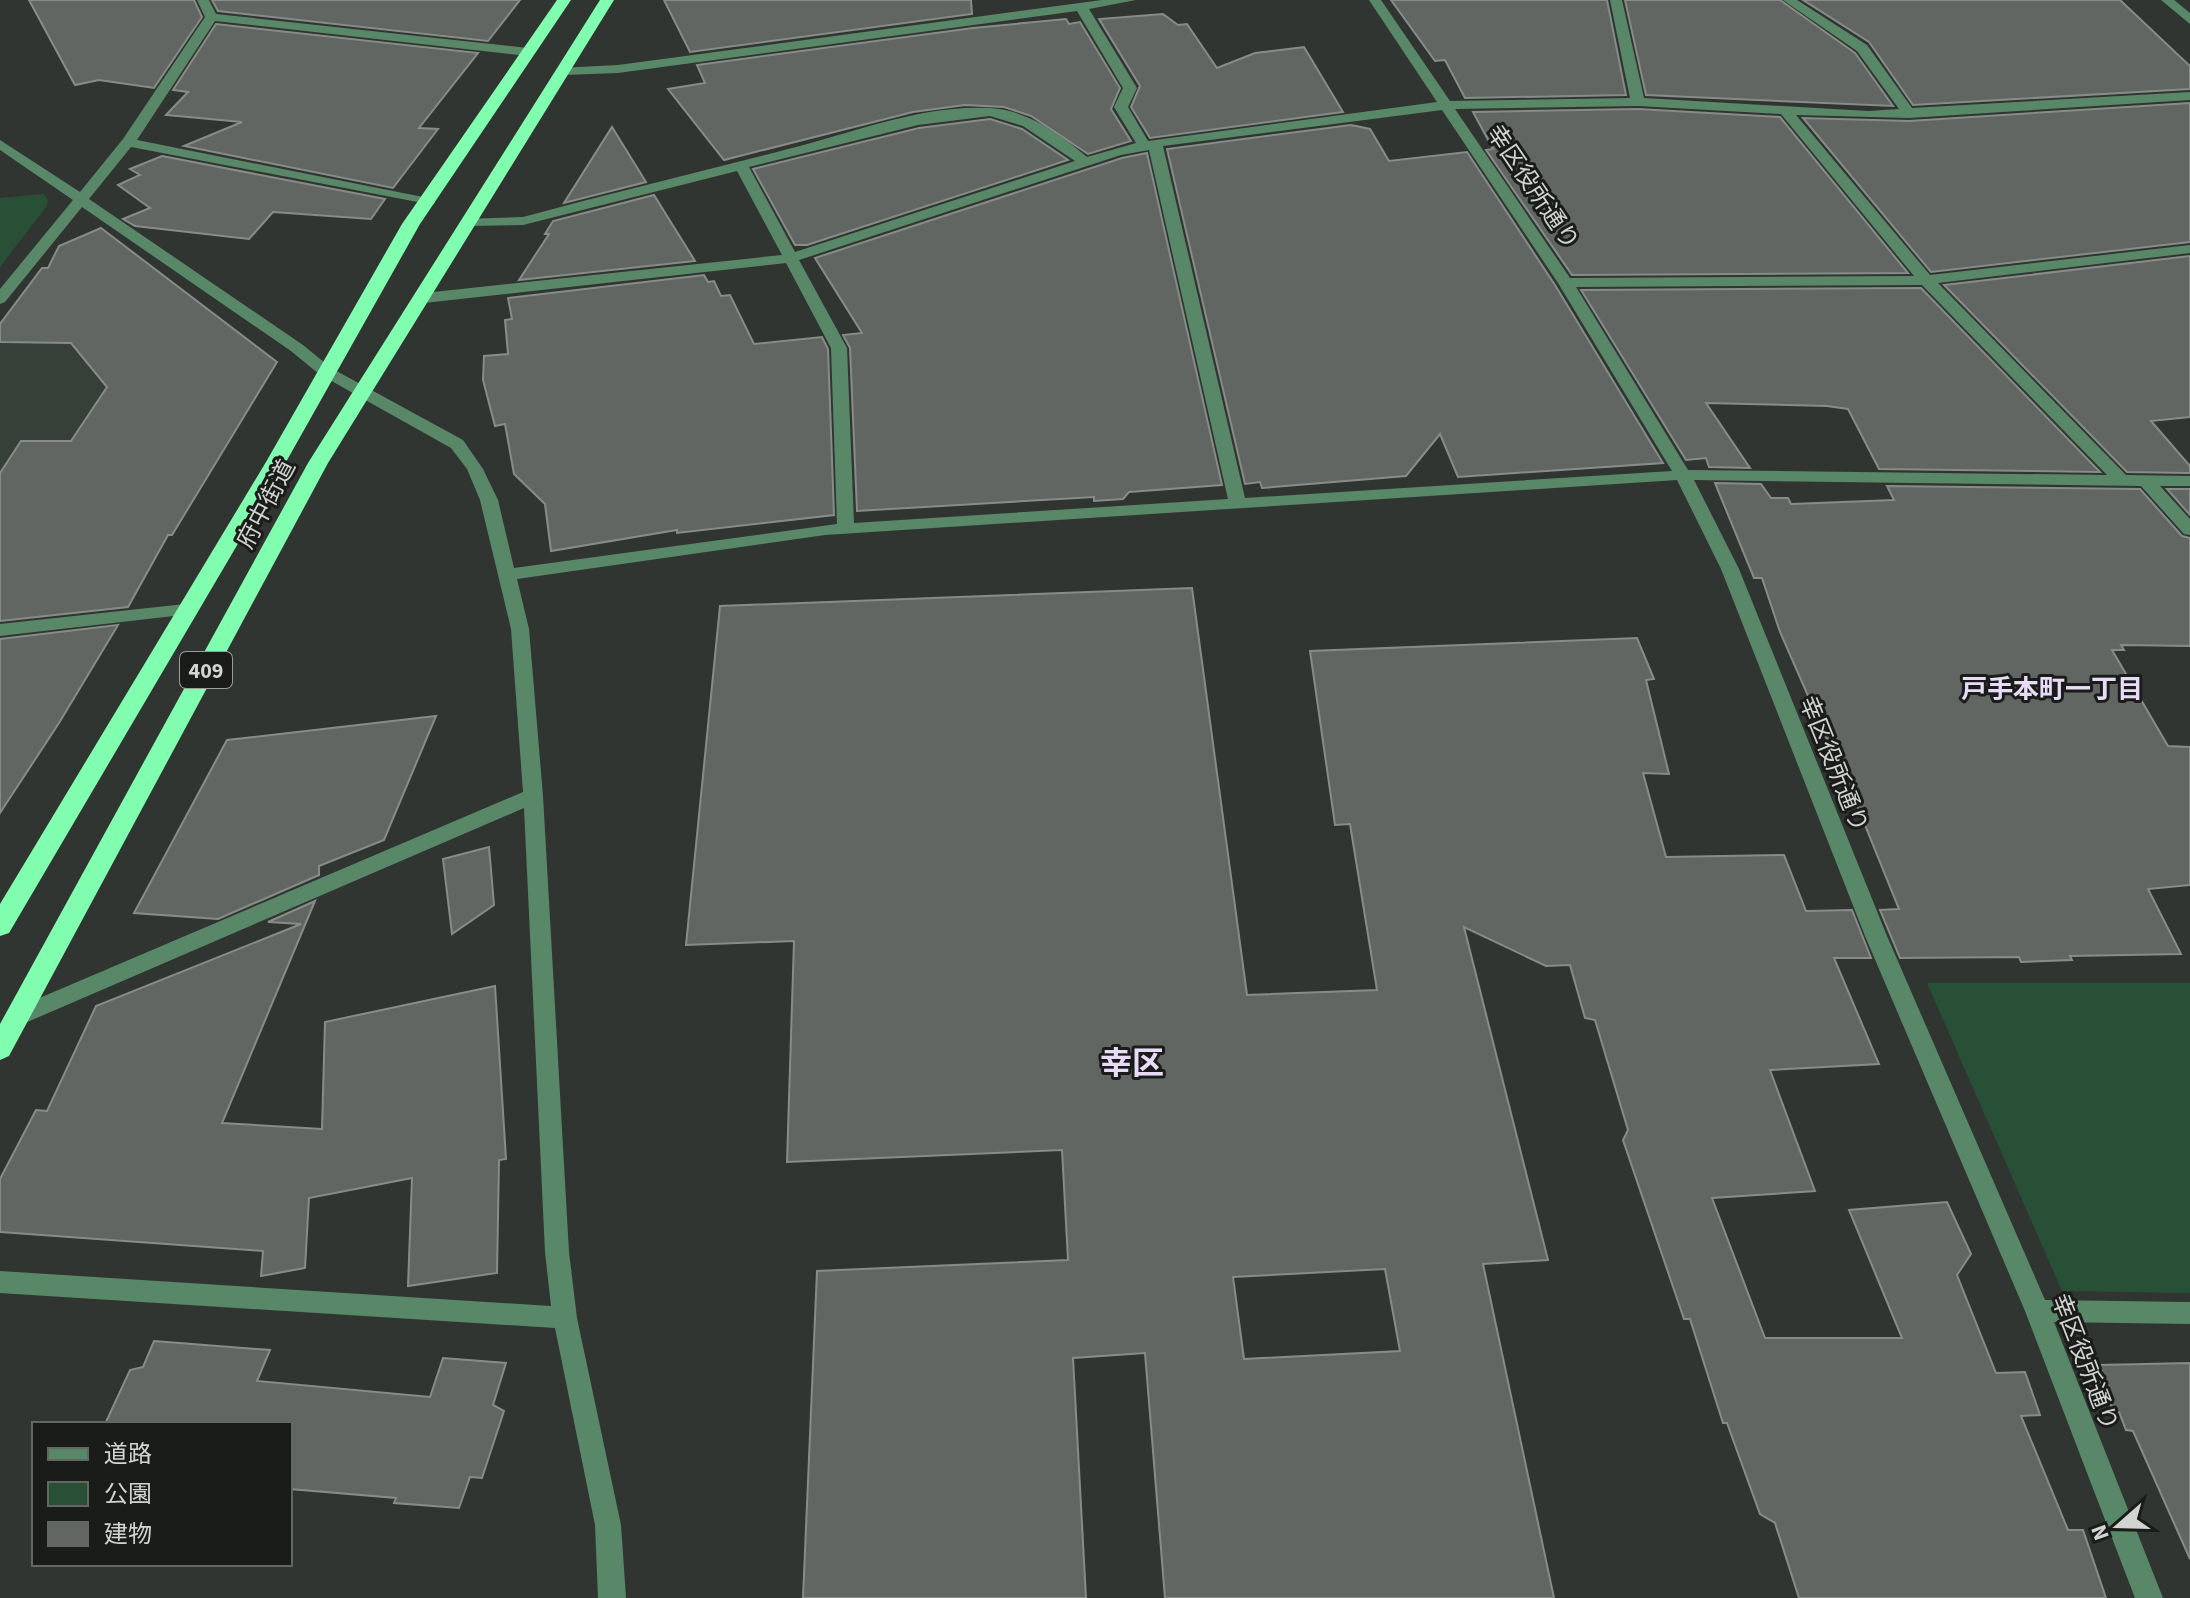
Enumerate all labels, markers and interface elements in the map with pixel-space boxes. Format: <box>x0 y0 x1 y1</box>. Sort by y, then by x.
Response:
street label: 幸区役所通り <box>1478 118 1587 257</box>
street label: 府中街道 <box>228 454 304 555</box>
road number: 409 <box>180 652 232 688</box>
district label: 戸手本町一丁目 <box>1961 671 2143 708</box>
street label: 幸区役所通り <box>1790 691 1877 838</box>
district label: 幸区 <box>1100 1041 1164 1087</box>
street label: 幸区役所通り <box>2042 1289 2127 1436</box>
legend <box>32 1422 292 1566</box>
text: 道路 <box>104 1437 152 1472</box>
text: 公園 <box>104 1477 152 1512</box>
north arrow <box>2078 1486 2158 1566</box>
text: 建物 <box>104 1517 152 1552</box>
text: N <box>2083 1520 2118 1545</box>

